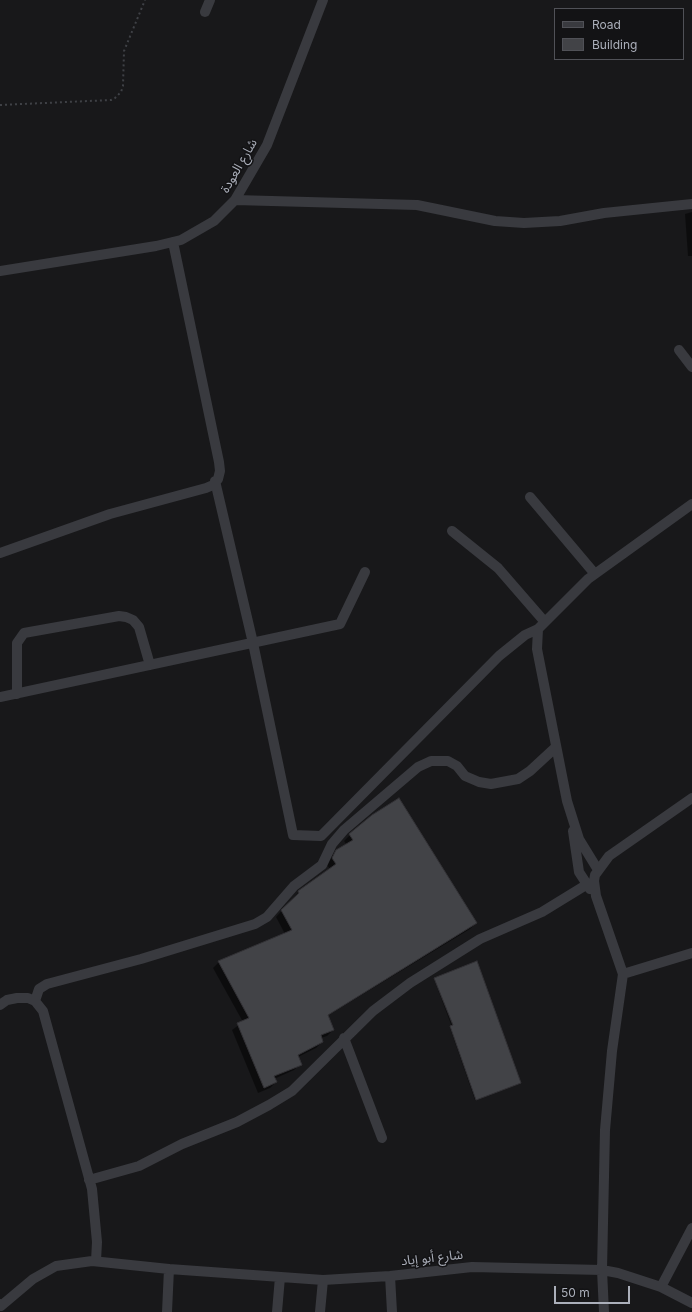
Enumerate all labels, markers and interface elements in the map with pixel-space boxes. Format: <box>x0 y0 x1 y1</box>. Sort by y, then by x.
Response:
legend <box>554 8 684 60</box>
text: Road <box>592 17 621 32</box>
text: Building <box>592 37 637 52</box>
street label: شارع العودة <box>217 136 261 196</box>
street label: شارع أبو إياد <box>400 1247 464 1269</box>
scale bar <box>556 1278 632 1304</box>
text: 50 m <box>561 1285 590 1300</box>

